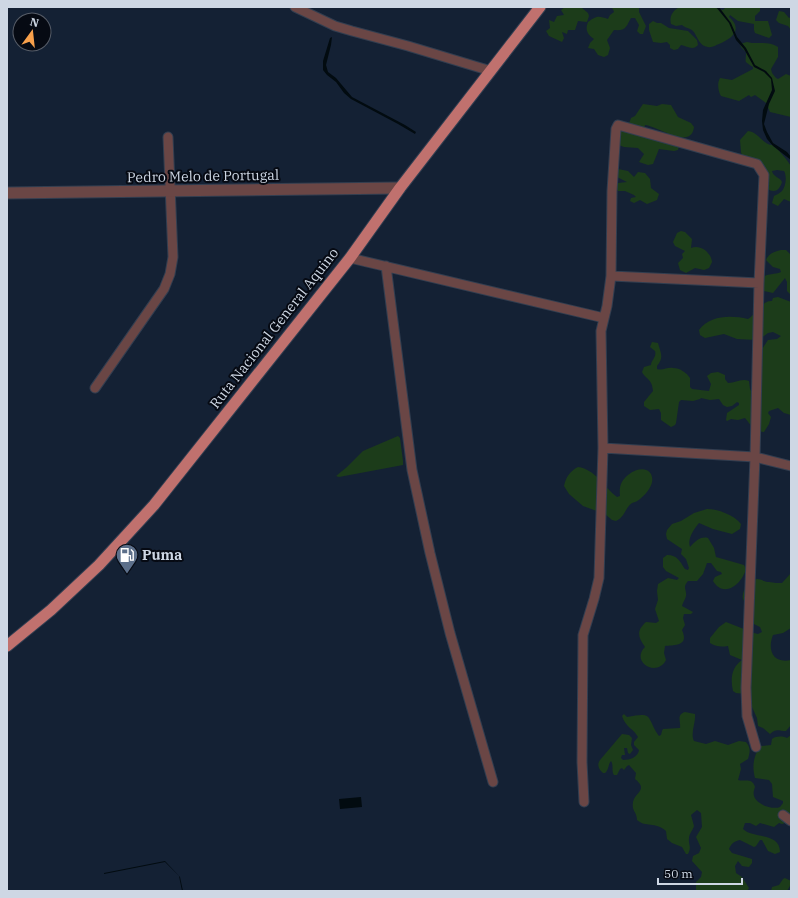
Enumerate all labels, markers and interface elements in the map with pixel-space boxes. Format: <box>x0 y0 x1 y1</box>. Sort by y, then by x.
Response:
north arrow <box>12 12 52 52</box>
text: N <box>29 14 41 30</box>
street label: Pedro Melo de Portugal <box>127 166 279 186</box>
street label: Ruta Nacional General Aquino <box>206 244 342 412</box>
fuel station icon: Puma <box>114 542 140 575</box>
place label: Puma <box>142 546 182 564</box>
scale bar <box>658 860 742 886</box>
text: 50 m <box>664 866 693 881</box>

